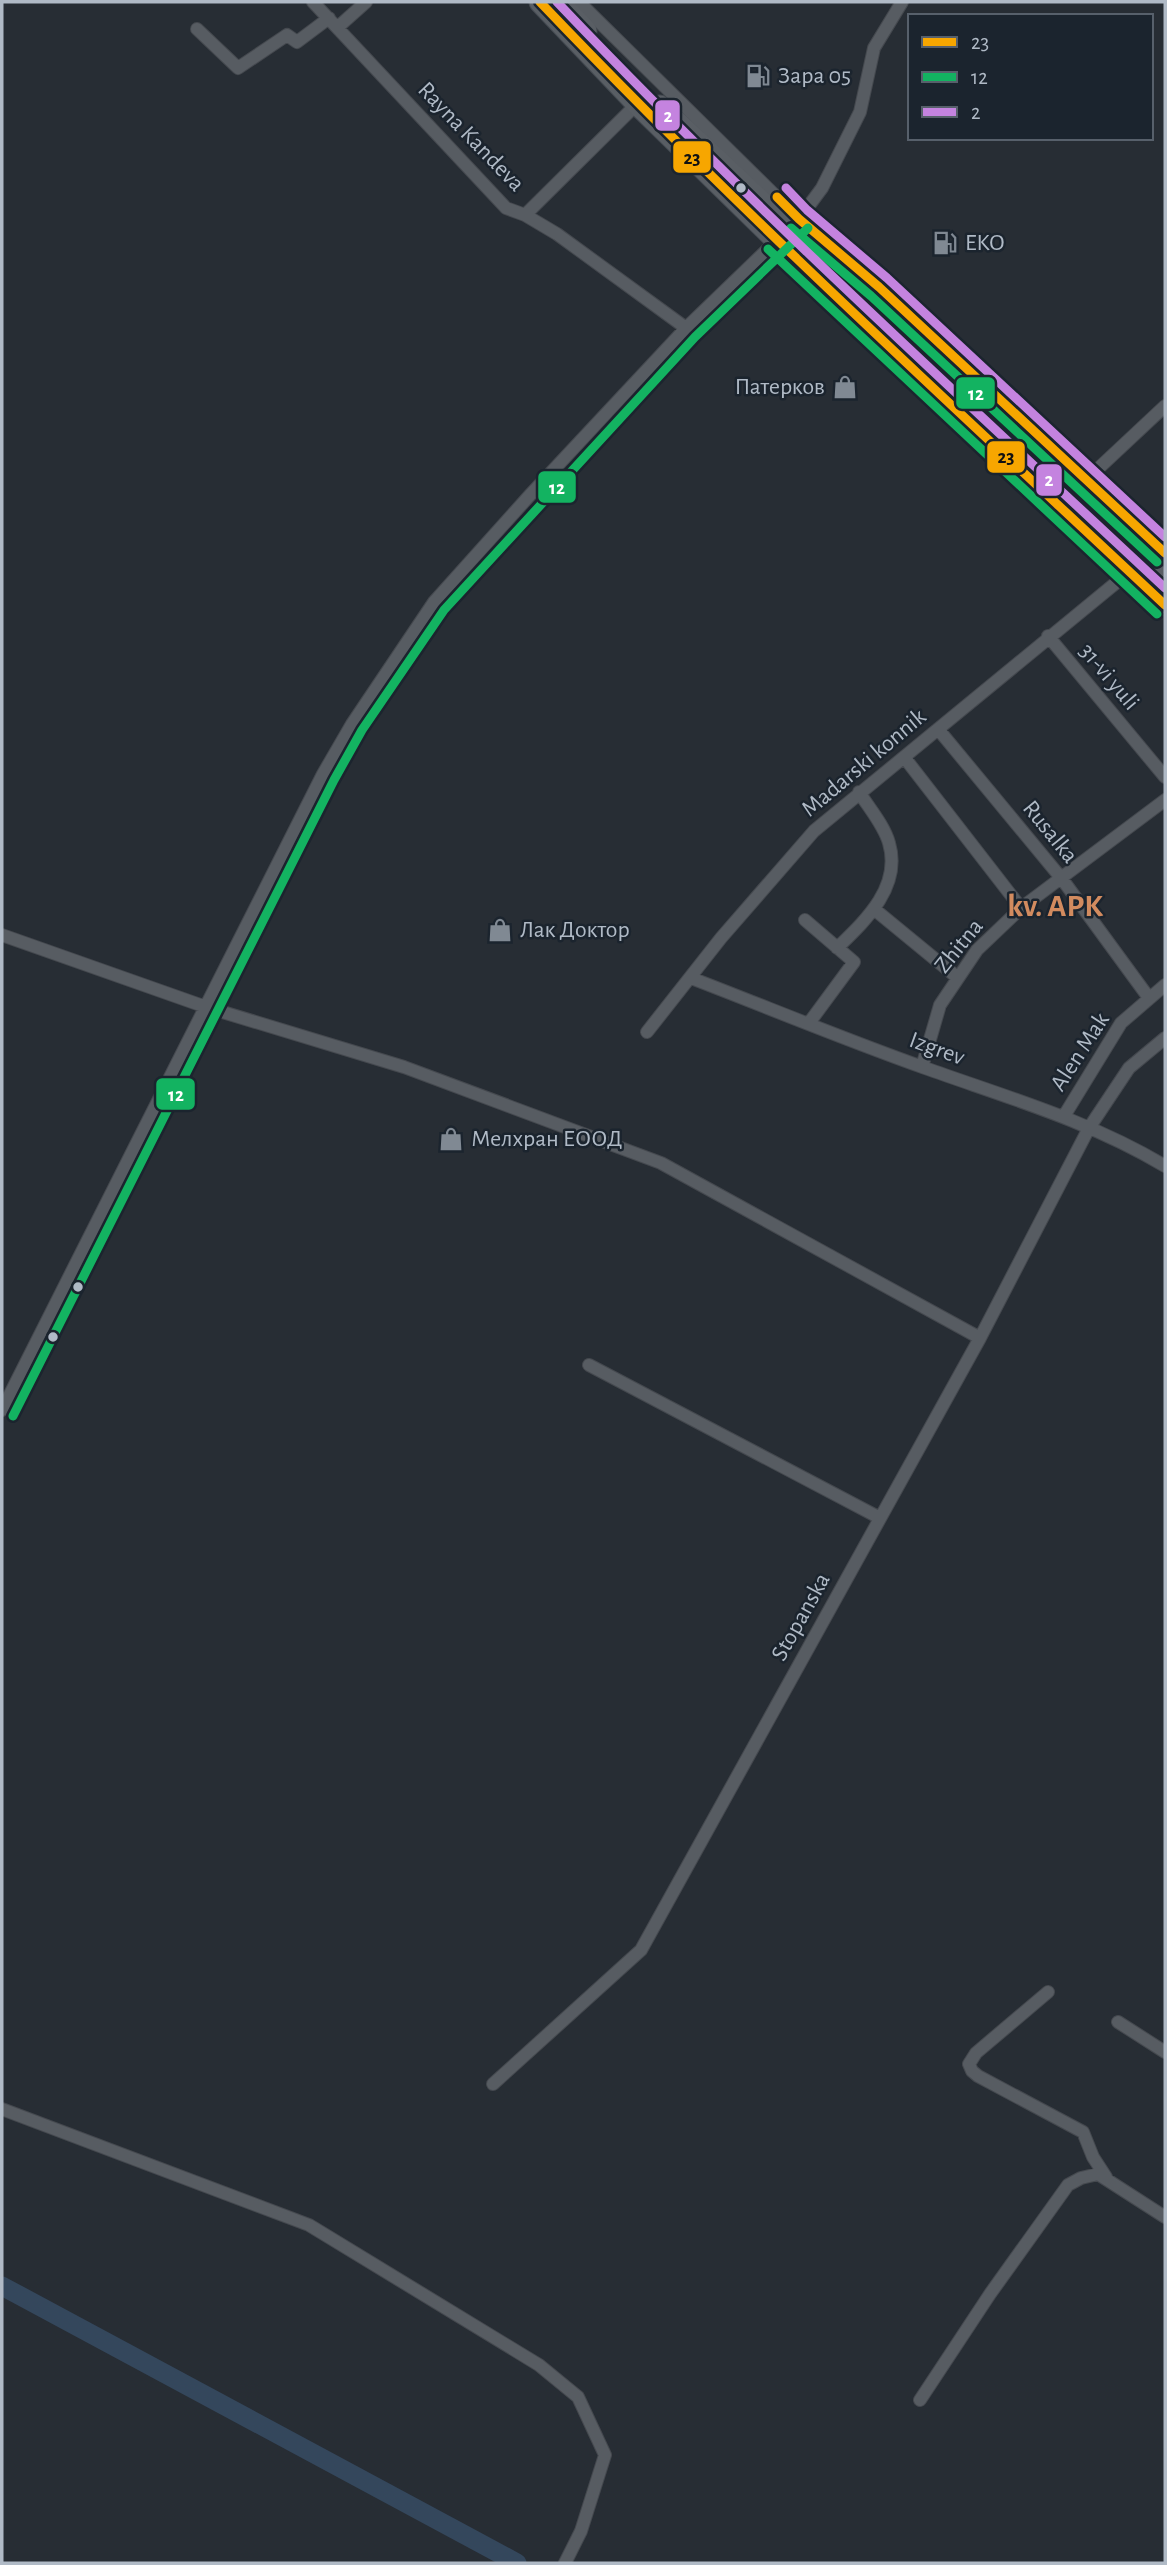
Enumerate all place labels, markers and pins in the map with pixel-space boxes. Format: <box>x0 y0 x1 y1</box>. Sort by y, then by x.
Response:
fuel station icon: Зара 05 <box>744 62 772 90</box>
place label: Зара 05 <box>778 64 851 88</box>
unlabelled marker <box>734 181 748 195</box>
fuel station icon: EKO <box>931 229 959 257</box>
place label: EKO <box>965 231 1004 255</box>
shop icon: Патерков <box>831 373 859 401</box>
place label: Патерков <box>734 375 825 399</box>
shop icon: Лак Доктор <box>486 916 514 944</box>
place label: Лак Доктор <box>520 918 630 942</box>
shop icon: Мелхран ЕООД <box>437 1125 465 1153</box>
place label: Мелхран ЕООД <box>471 1127 623 1151</box>
unlabelled marker <box>71 1280 85 1294</box>
unlabelled marker <box>46 1330 60 1344</box>

